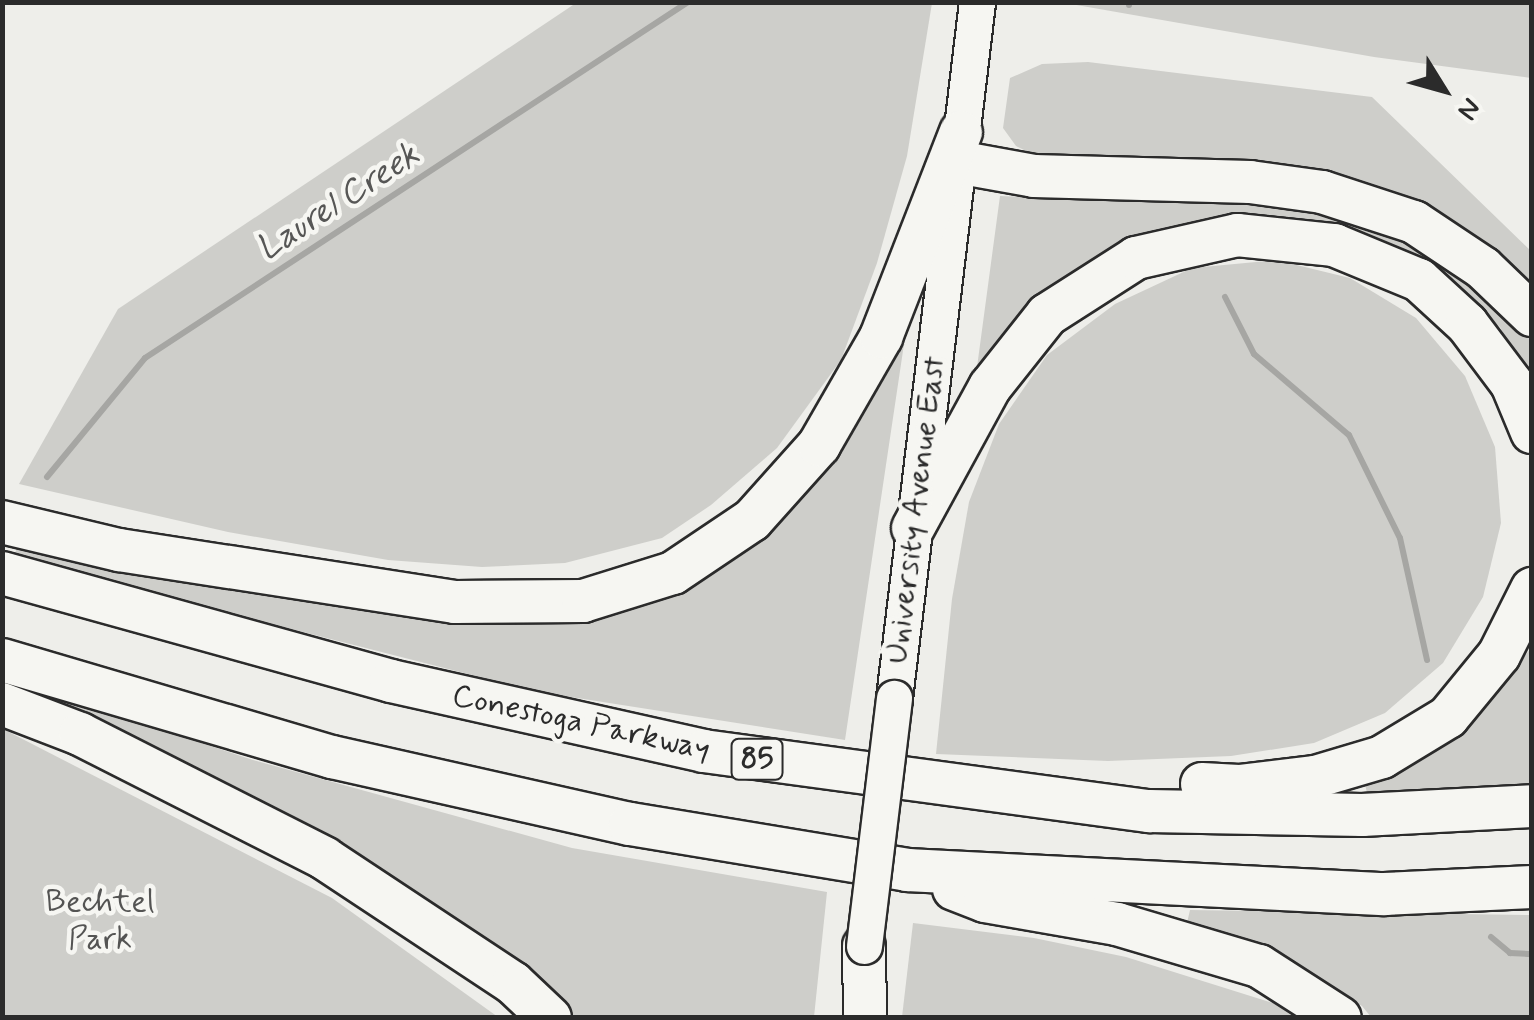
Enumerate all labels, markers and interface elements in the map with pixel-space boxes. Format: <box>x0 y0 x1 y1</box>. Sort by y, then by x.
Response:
north arrow <box>1394 40 1494 140</box>
text: N <box>1448 90 1489 127</box>
water label: Laurel Creek <box>249 134 427 270</box>
street label: University Avenue East <box>878 352 954 668</box>
street label: Conestoga Parkway <box>450 677 712 769</box>
road number: 85 <box>730 734 784 784</box>
park label: Bechtel Park <box>45 884 155 959</box>

